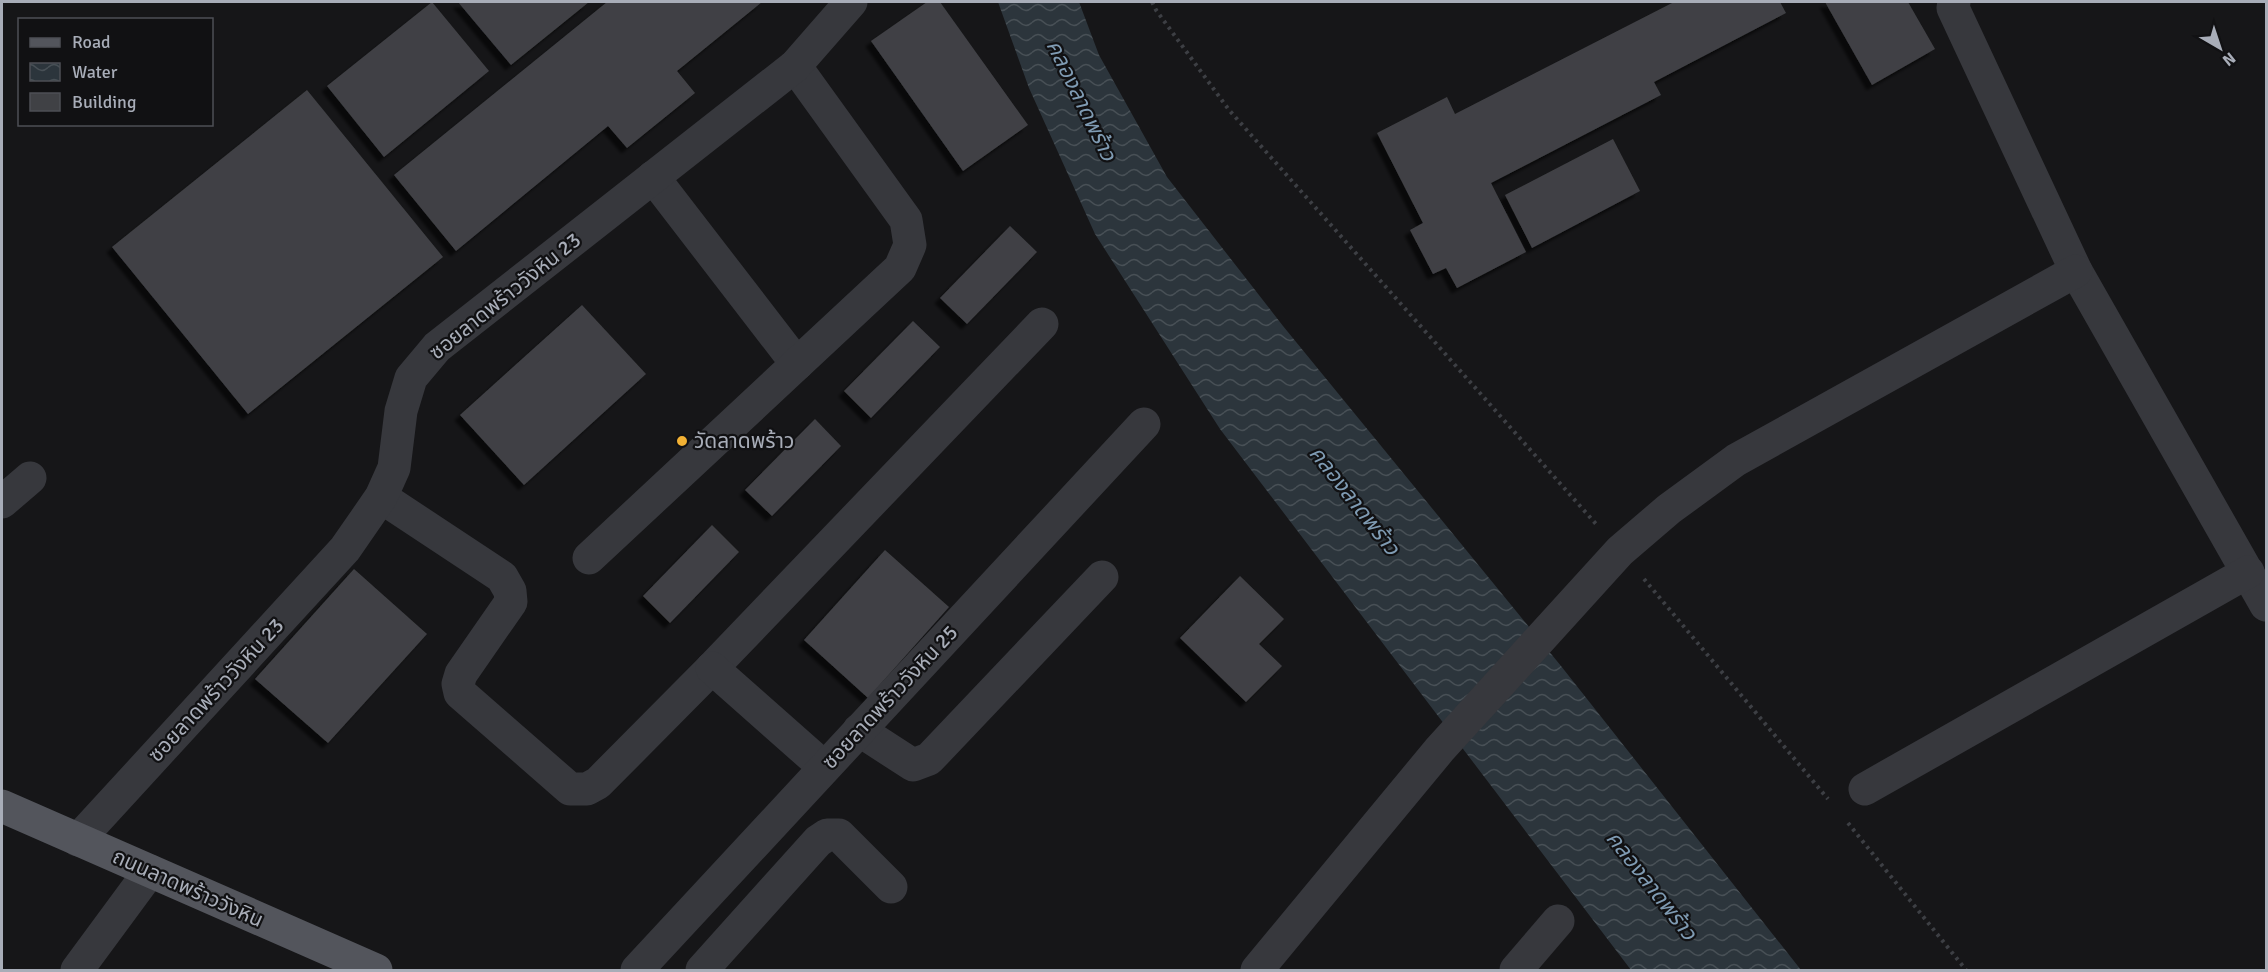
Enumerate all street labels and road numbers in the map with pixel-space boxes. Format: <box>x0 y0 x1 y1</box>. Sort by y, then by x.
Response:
street label: ซอยลาดพร้าววังหิน 23 <box>424 227 586 365</box>
street label: ซอยลาดพร้าววังหิน 23 <box>143 613 289 767</box>
street label: ซอยลาดพร้าววังหิน 25 <box>817 620 963 774</box>
street label: ถนนลาดพร้าววังหิน <box>109 843 267 933</box>

